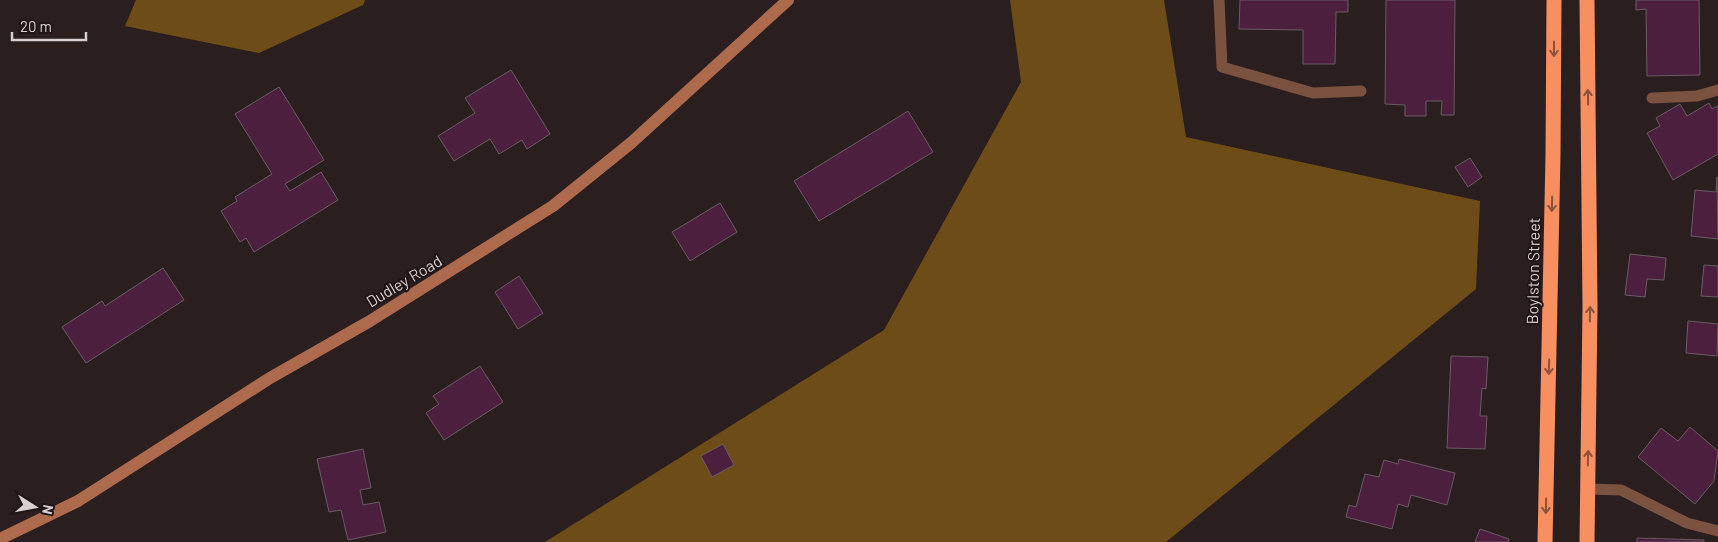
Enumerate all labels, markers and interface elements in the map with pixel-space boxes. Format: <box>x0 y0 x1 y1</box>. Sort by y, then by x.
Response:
scale bar <box>12 10 86 42</box>
text: 20 m <box>20 17 52 35</box>
one-way arrow <box>1549 40 1559 56</box>
one-way arrow <box>1583 90 1593 106</box>
one-way arrow <box>1548 196 1557 212</box>
street label: Boylston Street <box>1522 217 1543 325</box>
street label: Dudley Road <box>362 251 445 311</box>
one-way arrow <box>1585 306 1595 322</box>
one-way arrow <box>1544 358 1554 374</box>
one-way arrow <box>1583 451 1593 467</box>
north arrow <box>10 482 60 532</box>
one-way arrow <box>1541 498 1550 514</box>
text: N <box>39 503 57 516</box>

